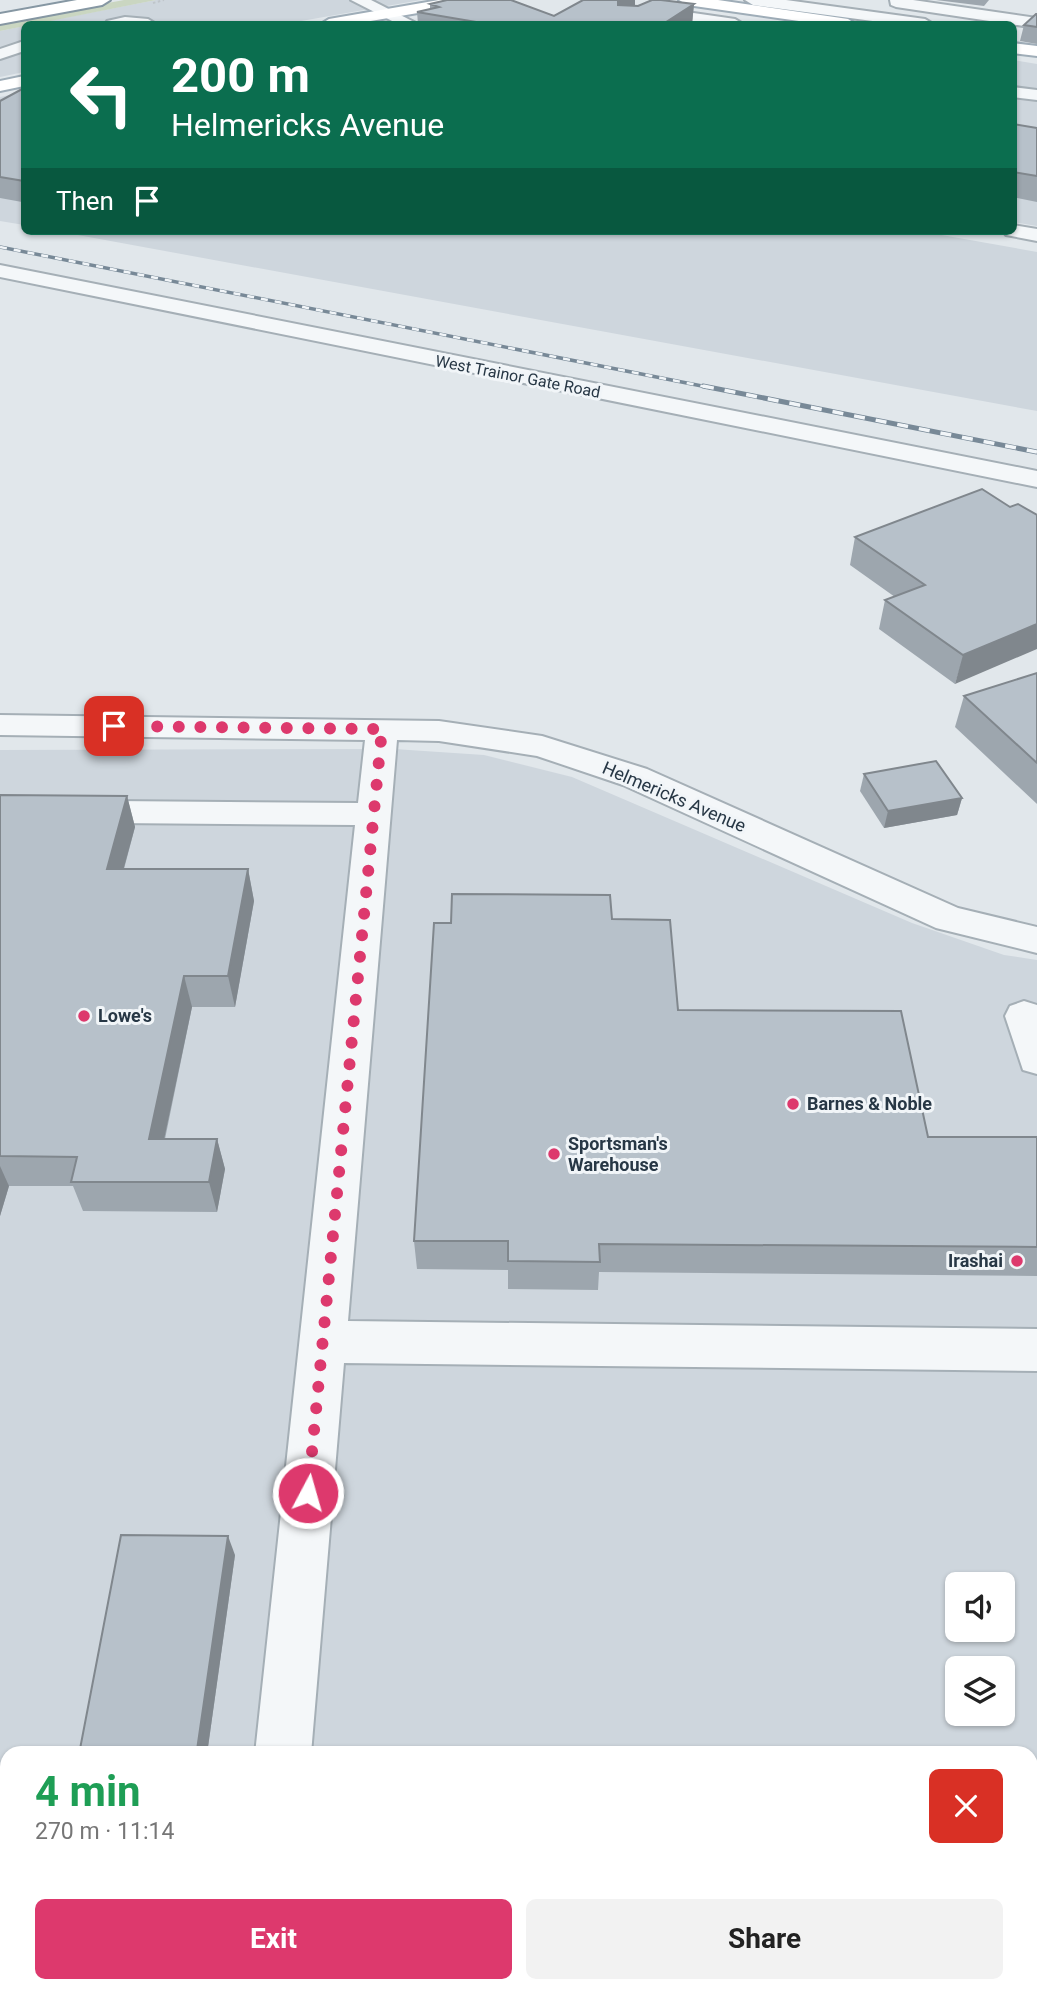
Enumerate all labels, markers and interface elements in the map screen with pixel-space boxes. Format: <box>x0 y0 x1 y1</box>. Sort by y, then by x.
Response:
text: 200 m <box>171 47 310 104</box>
icon: left <box>56 49 147 140</box>
text: Helmericks Avenue <box>171 106 444 144</box>
icon: arrive <box>128 182 166 220</box>
text: Then <box>56 186 114 216</box>
street label: West Trainor Gate Road <box>434 351 602 402</box>
pin <box>84 696 144 756</box>
icon: arrive <box>95 707 133 745</box>
street label: Helmericks Avenue <box>599 757 749 836</box>
place label: Lowe's <box>98 1005 152 1026</box>
marker: Lowe's <box>76 1008 92 1024</box>
place label: Barnes & Noble <box>807 1093 932 1114</box>
marker: Barnes & Noble <box>785 1096 801 1112</box>
place label: Sportsman's Warehouse <box>568 1133 668 1175</box>
marker: Sportsman's Warehouse <box>546 1146 562 1162</box>
place label: Irashai <box>948 1250 1003 1271</box>
marker: Irashai <box>1009 1253 1025 1269</box>
position arrow <box>271 1456 345 1530</box>
map controls <box>945 1572 1015 1726</box>
button: sound <box>945 1572 1015 1642</box>
button: layers <box>945 1656 1015 1726</box>
text: 4 min <box>35 1767 141 1816</box>
button: close <box>929 1769 1003 1843</box>
text: 270 m · 11:14 <box>35 1818 174 1845</box>
button: Exit <box>35 1899 512 1979</box>
button: Share <box>526 1899 1003 1979</box>

